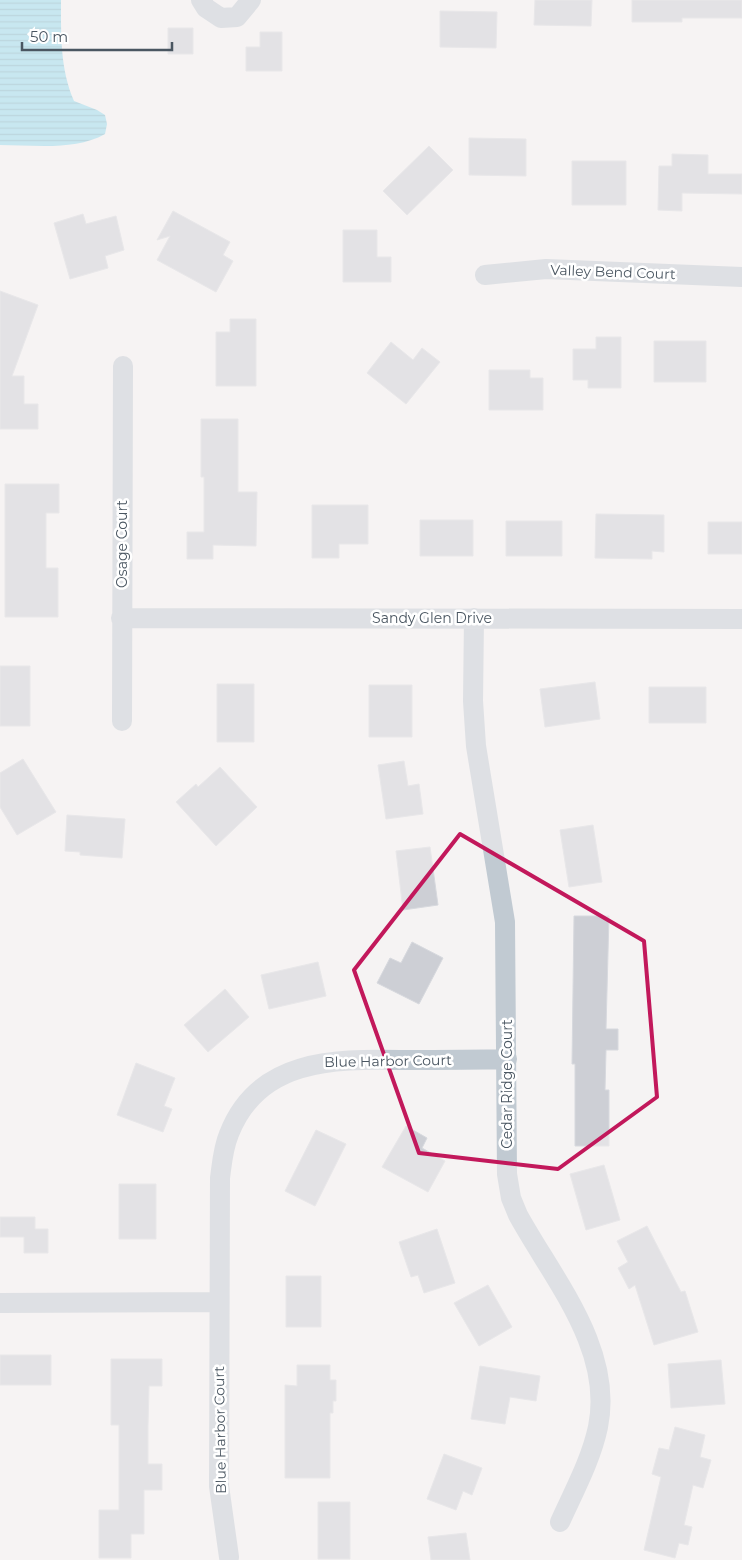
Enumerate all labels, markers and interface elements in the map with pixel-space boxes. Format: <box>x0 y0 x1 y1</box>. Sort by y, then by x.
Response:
scale bar <box>22 20 172 52</box>
text: 50 m <box>30 27 68 46</box>
street label: Valley Bend Court <box>550 261 676 283</box>
street label: Osage Court <box>113 500 131 588</box>
street label: Sandy Glen Drive <box>372 609 492 627</box>
street label: Cedar Ridge Court <box>498 1019 516 1149</box>
street label: Blue Harbor Court <box>324 1051 452 1071</box>
street label: Blue Harbor Court <box>210 1366 230 1494</box>

